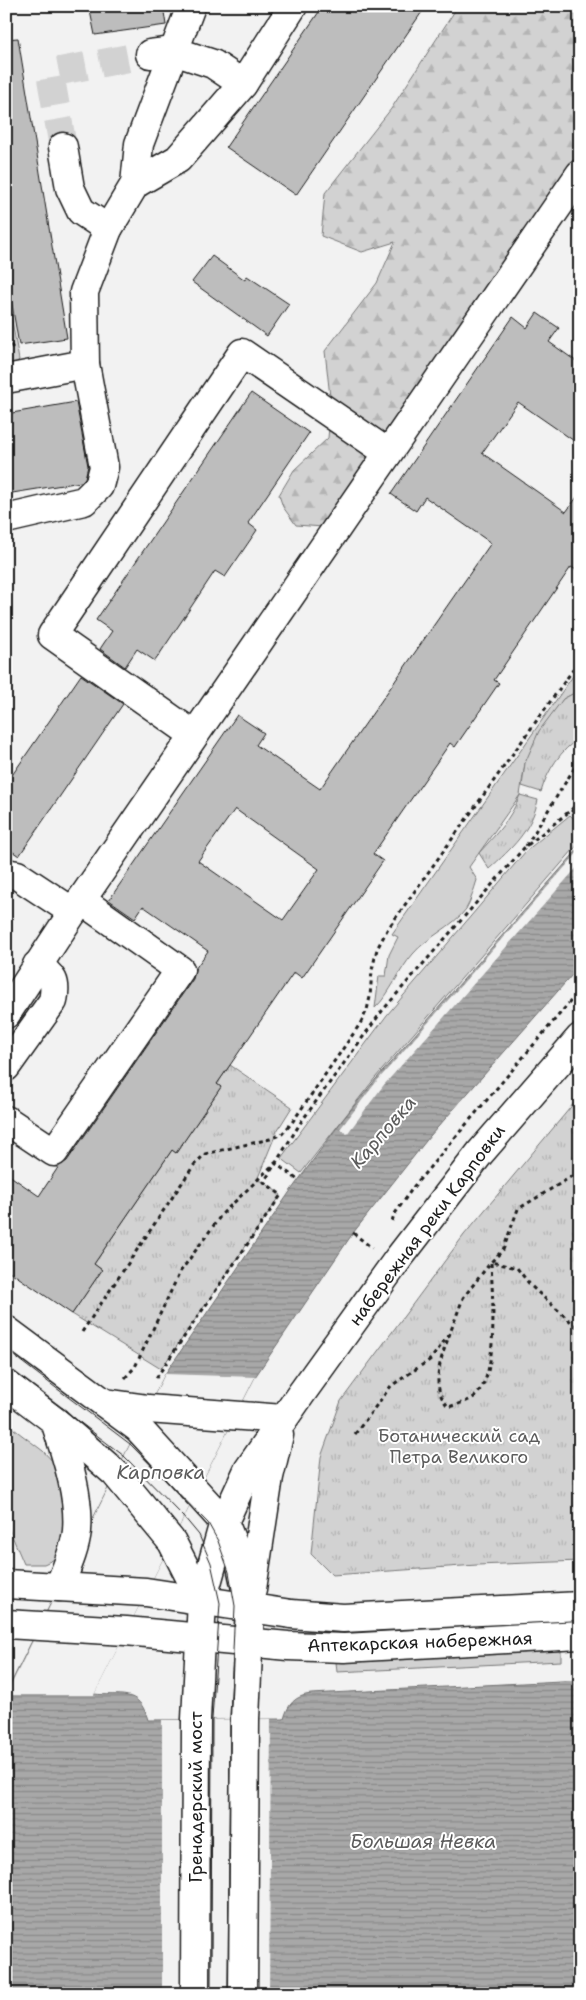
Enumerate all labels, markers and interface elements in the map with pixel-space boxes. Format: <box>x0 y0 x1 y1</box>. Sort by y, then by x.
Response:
water label: Карповка <box>344 1090 422 1174</box>
street label: набережная реки Карповки <box>343 1119 511 1331</box>
park label: Ботанический сад Петра Великого <box>378 1424 541 1469</box>
water label: Карповка <box>117 1460 205 1485</box>
street label: Аптекарская набережная <box>307 1626 533 1658</box>
street label: Гренадерский мост <box>184 1710 208 1883</box>
water label: Большая Невка <box>350 1829 496 1854</box>

